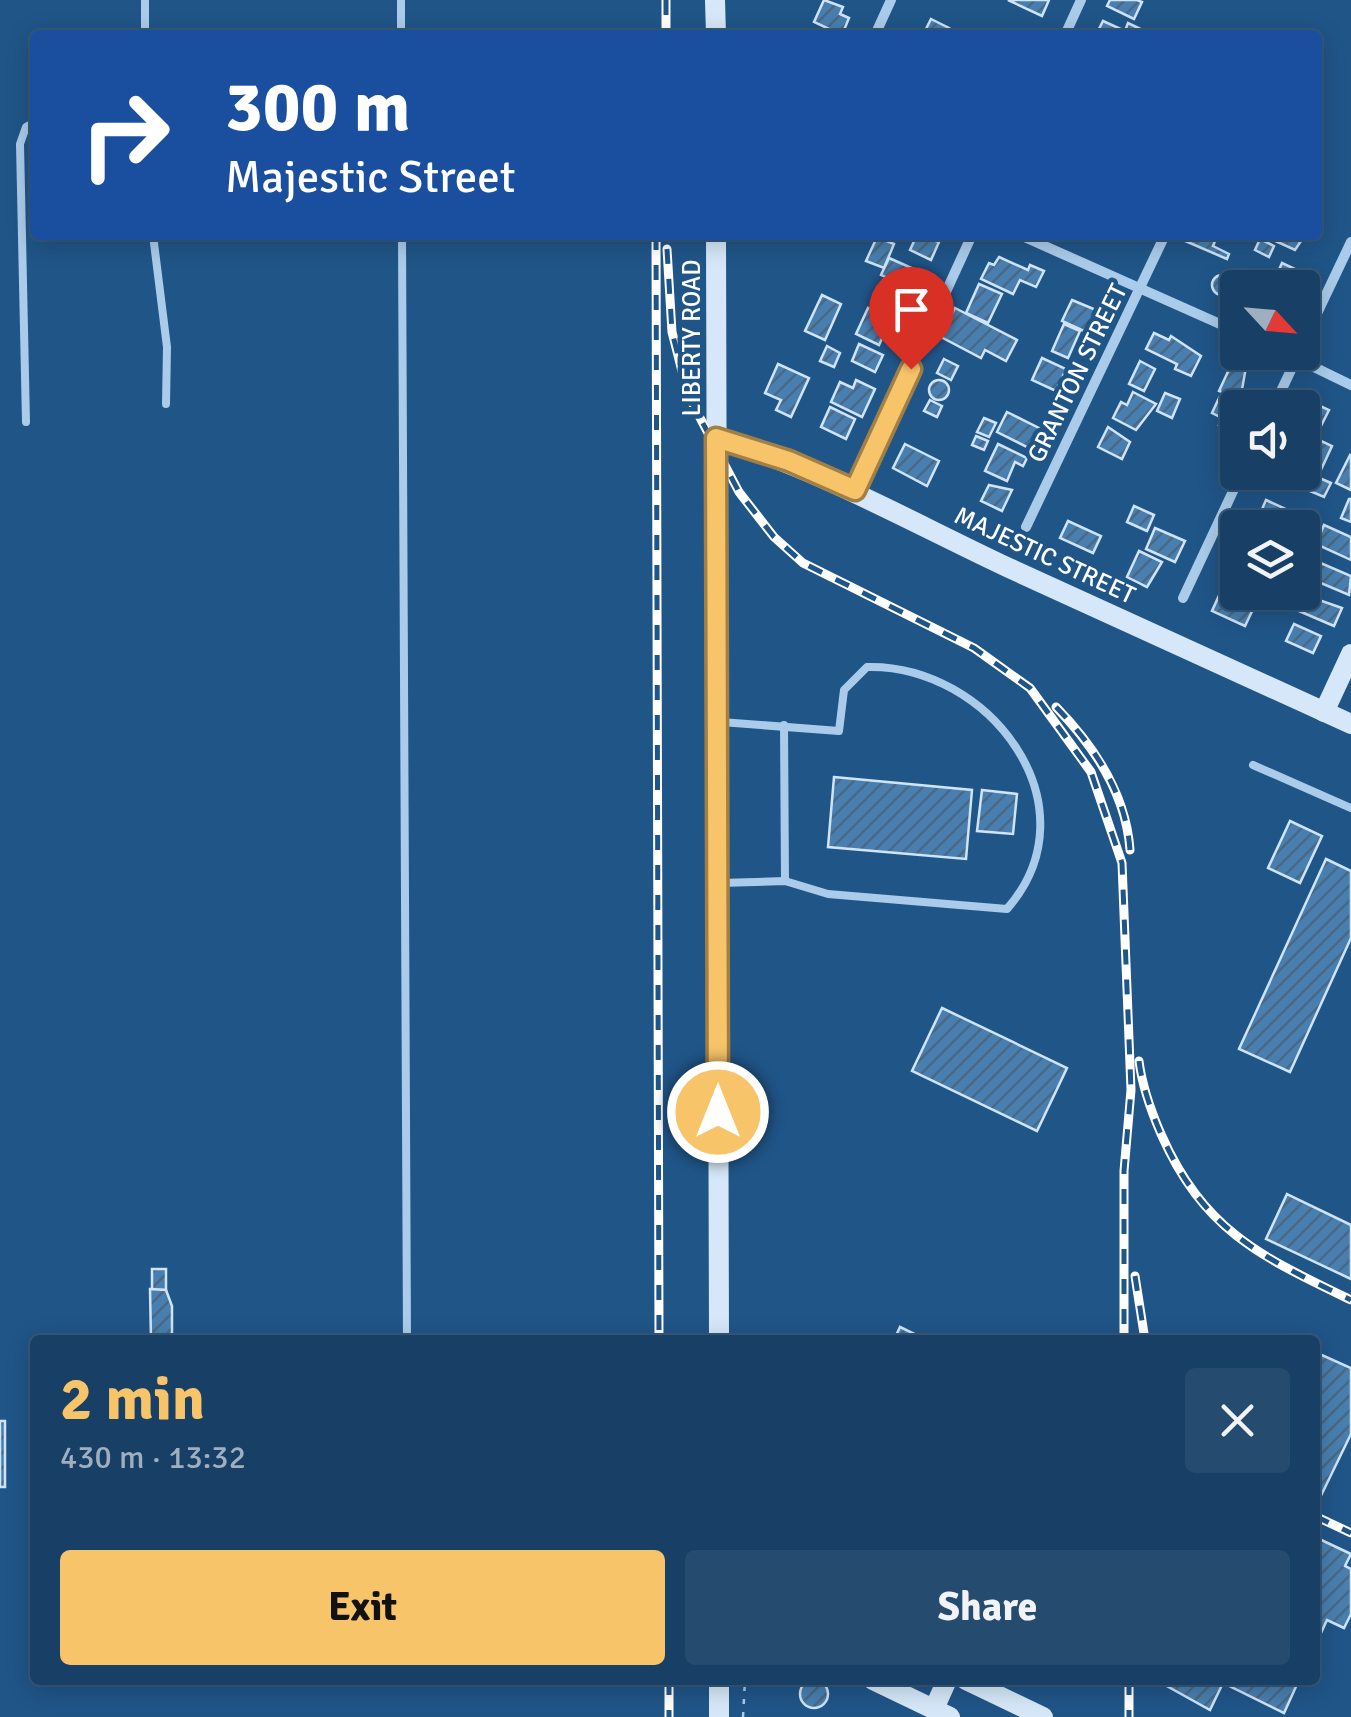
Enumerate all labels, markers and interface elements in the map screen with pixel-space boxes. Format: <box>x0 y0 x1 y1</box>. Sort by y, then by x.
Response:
text: 300 m <box>225 64 410 150</box>
icon: right <box>60 70 190 200</box>
text: Majestic Street <box>225 150 516 205</box>
street label: LIBERTY ROAD <box>676 260 707 416</box>
pin <box>869 267 954 370</box>
north arrow <box>1220 270 1320 370</box>
map controls <box>1220 270 1320 610</box>
street label: GRANTON STREET <box>1020 278 1134 467</box>
icon: arrive <box>884 282 939 337</box>
button: sound <box>1220 390 1320 490</box>
street label: MAJESTIC STREET <box>950 500 1141 611</box>
button: layers <box>1220 510 1320 610</box>
position arrow <box>666 1060 770 1164</box>
text: 2 min <box>60 1363 205 1437</box>
button: close <box>1185 1368 1290 1473</box>
text: 430 m · 13:32 <box>60 1438 246 1477</box>
button: Exit <box>60 1550 665 1665</box>
button: Share <box>685 1550 1290 1665</box>

